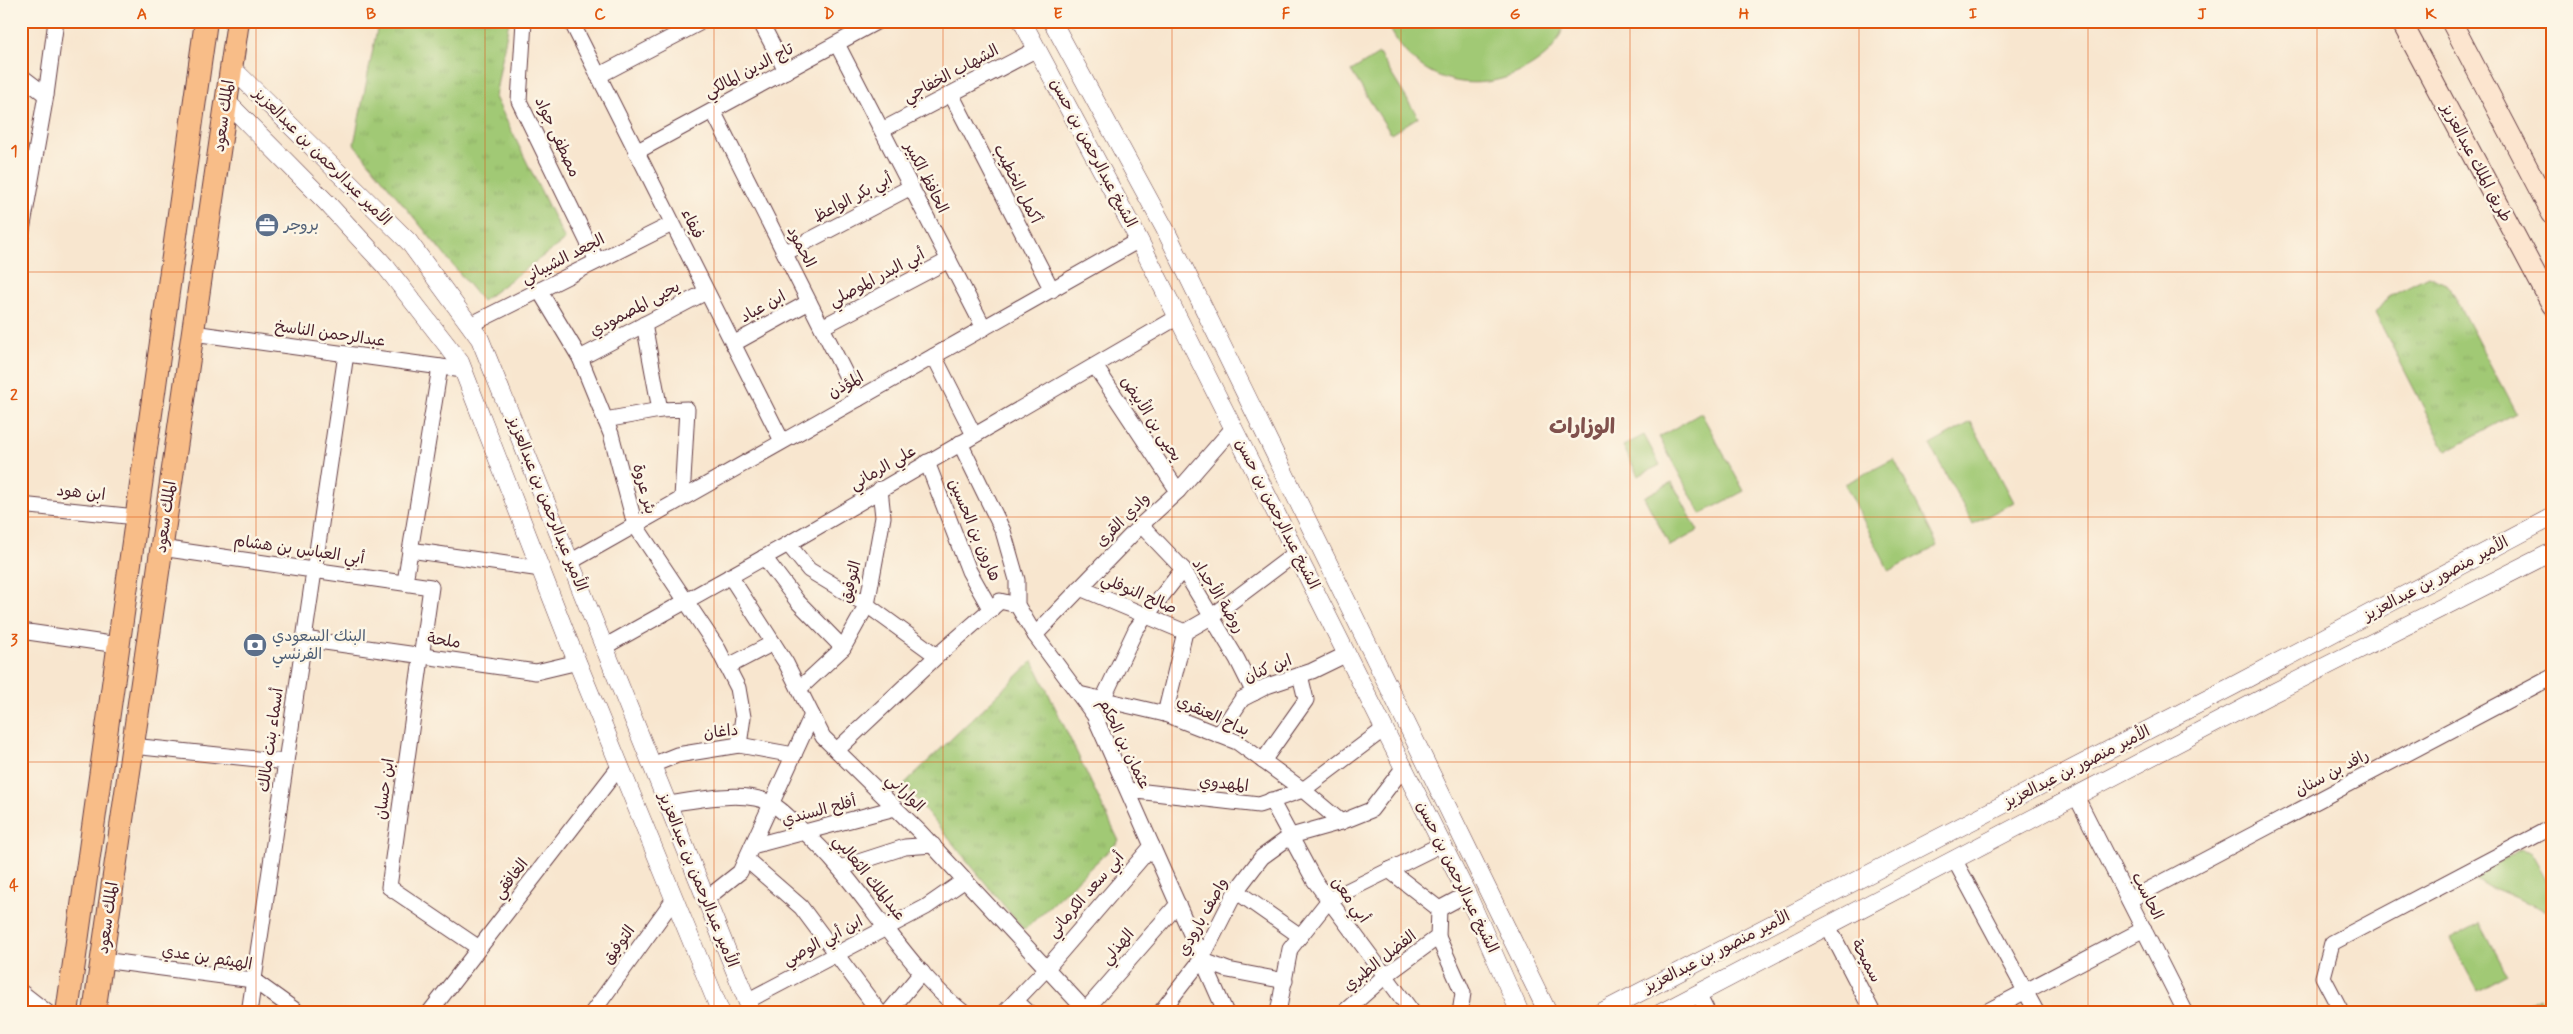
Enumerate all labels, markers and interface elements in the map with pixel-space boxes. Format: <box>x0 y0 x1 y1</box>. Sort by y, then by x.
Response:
text: A <box>137 4 147 25</box>
text: B <box>366 4 376 25</box>
text: C <box>594 4 606 25</box>
text: D <box>823 4 835 25</box>
text: E <box>1053 4 1063 25</box>
text: F <box>1282 4 1291 25</box>
text: G <box>1510 4 1521 25</box>
text: H <box>1739 4 1750 25</box>
text: I <box>1969 4 1978 25</box>
text: J <box>2197 4 2207 25</box>
text: K <box>2425 4 2437 25</box>
street label: تاج الدين المالكي <box>701 39 799 106</box>
street label: الشهاب الخفاجي <box>899 40 1004 111</box>
street label: الشيخ عبدالرحمن بن حسن <box>1045 75 1141 231</box>
street label: الملك سعود <box>209 79 239 153</box>
street label: الأمير عبدالرحمن بن عبدالعزيز <box>247 81 396 231</box>
street label: مصطفى جواد <box>529 93 585 181</box>
street label: طريق الملك عبدالعزيز <box>2435 98 2516 226</box>
street label: الحافظ الكبير <box>898 137 953 217</box>
text: 1 <box>10 141 18 162</box>
street label: أكمل الخطيب <box>988 141 1046 227</box>
street label: أبي بكر الواعظ <box>810 168 898 230</box>
street label: فيفاء <box>676 205 708 243</box>
office icon: بروجر <box>254 212 280 238</box>
place label: بروجر <box>282 215 319 236</box>
street label: الحمود <box>782 223 820 271</box>
street label: الجعد الشيباني <box>518 229 610 292</box>
street label: أبي البدر الموصلي <box>826 244 930 315</box>
street label: يحيى المصمودي <box>586 276 684 342</box>
street label: ابن عباد <box>736 286 790 328</box>
street label: عبدالرحمن الناسخ <box>273 316 387 352</box>
street label: المؤذن <box>824 367 868 403</box>
street label: يحيى بن الأبيض <box>1115 372 1187 466</box>
text: 2 <box>10 385 18 406</box>
street label: الأمير عبدالرحمن بن عبدالعزيز <box>501 411 593 595</box>
district label: الوزارات <box>1549 413 1615 441</box>
street label: الشيخ عبدالرحمن بن حسن <box>1230 435 1324 593</box>
street label: علي الرماني <box>846 441 921 498</box>
street label: بئر عروة <box>627 462 661 516</box>
street label: هارون بن الحسين <box>943 476 1005 584</box>
street label: ابن هود <box>56 480 106 506</box>
street label: الملك سعود <box>151 480 181 554</box>
street label: وادي القرى <box>1091 488 1155 552</box>
street label: أبي العباس بن هشام <box>232 530 366 573</box>
street label: الأمير منصور بن عبدالعزيز <box>2357 531 2512 627</box>
street label: روضة الأجداد <box>1187 554 1250 637</box>
street label: التوفيق <box>836 558 866 606</box>
street label: صالح النوفلي <box>1097 569 1180 622</box>
place label: البنك السعودي الفرنسي <box>272 626 366 668</box>
street label: ملحة <box>426 628 462 654</box>
text: 3 <box>10 630 18 651</box>
bank icon: البنك السعودي الفرنسي <box>242 632 268 658</box>
street label: ابن كنان <box>1241 650 1295 688</box>
street label: أسماء بنت مالك <box>253 686 289 794</box>
street label: بداح العنقري <box>1173 691 1253 741</box>
street label: عثمان بن الحكم <box>1092 695 1155 793</box>
street label: داغان <box>703 720 739 744</box>
street label: الأمير منصور بن عبدالعزيز <box>1998 720 2154 814</box>
street label: رافد بن سنان <box>2291 745 2373 801</box>
street label: ابن حسان <box>370 757 400 821</box>
street label: الواراني <box>879 769 929 819</box>
street label: المهدوي <box>1198 771 1250 797</box>
street label: الأمير عبدالرحمن بن عبدالعزيز <box>652 787 744 971</box>
street label: أفلح السندي <box>779 791 859 831</box>
street label: الشيخ عبدالرحمن بن حسن <box>1411 798 1503 956</box>
street label: عبدالملك الثعالبي <box>826 831 910 927</box>
street label: أبي سعد الكرماني <box>1043 848 1131 944</box>
street label: الغافقي <box>489 854 536 905</box>
street label: الحاسب <box>2126 869 2168 923</box>
street label: أبي معن <box>1324 873 1374 929</box>
street label: واصف بارودي <box>1173 874 1233 960</box>
text: 4 <box>9 875 19 896</box>
street label: الملك سعود <box>93 881 123 955</box>
street label: الأمير منصور بن عبدالعزيز <box>1638 905 1794 999</box>
street label: ابن أبي الوصي <box>779 911 868 974</box>
street label: التوفيق <box>598 921 640 969</box>
street label: الهذلي <box>1097 925 1142 971</box>
street label: الفضل الطبري <box>1339 926 1421 996</box>
street label: سميحة <box>1846 936 1886 986</box>
street label: الهيثم بن عدي <box>160 940 254 976</box>

